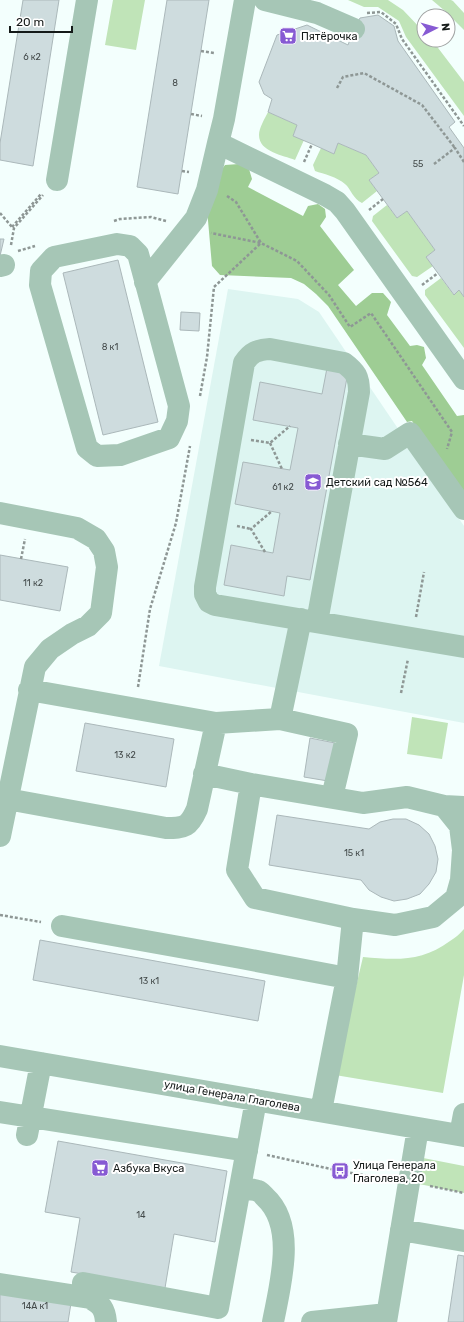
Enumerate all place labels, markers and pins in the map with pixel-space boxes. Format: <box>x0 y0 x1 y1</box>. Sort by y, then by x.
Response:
supermarket icon: Пятёрочка <box>278 26 298 46</box>
place label: Пятёрочка <box>301 30 358 43</box>
school or university icon: Детский сад №564 <box>303 472 323 492</box>
place label: Детский сад №564 <box>326 476 428 489</box>
supermarket icon: Азбука Вкуса <box>90 1158 110 1178</box>
place label: Улица Генерала Глаголева, 20 <box>353 1159 436 1185</box>
bus stop icon: Улица Генерала Глаголева, 20 <box>330 1161 350 1181</box>
place label: Азбука Вкуса <box>113 1162 184 1175</box>

